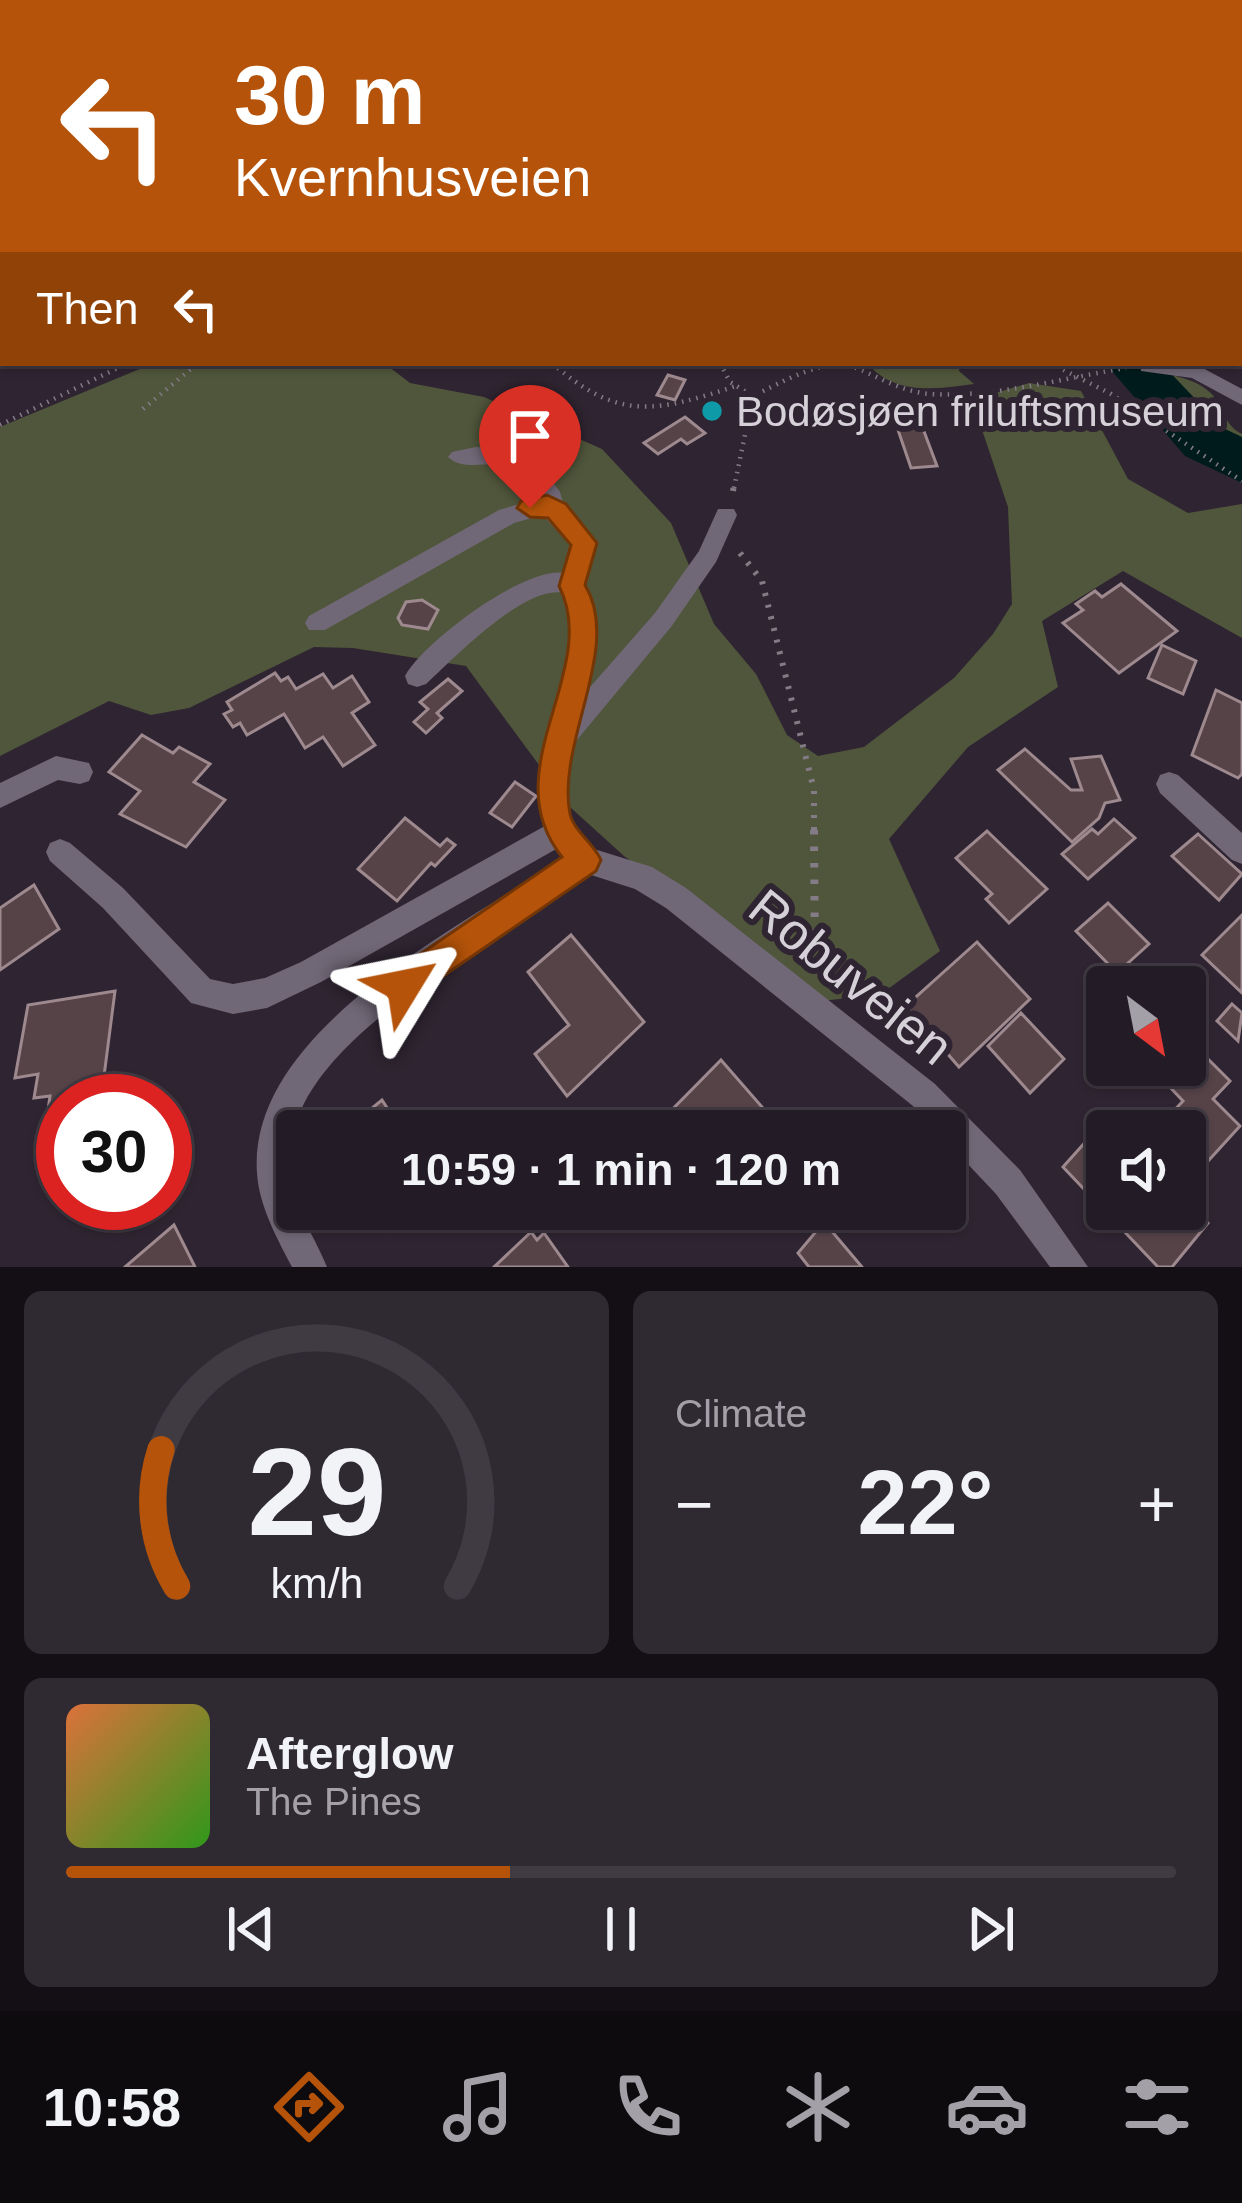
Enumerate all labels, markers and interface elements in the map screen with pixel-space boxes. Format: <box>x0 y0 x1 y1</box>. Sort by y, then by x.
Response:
icon: left <box>36 48 192 204</box>
text: 30 m <box>234 48 425 142</box>
text: Kvernhusveien <box>234 147 591 207</box>
icon: left <box>163 276 229 342</box>
text: Then <box>36 283 139 334</box>
pin <box>479 385 581 508</box>
place label: Bodøsjøen friluftsmuseum <box>736 388 1224 435</box>
marker: Bodøsjøen friluftsmuseum <box>699 398 725 424</box>
icon: arrive <box>497 403 563 469</box>
street label: Robuveien <box>738 878 964 1076</box>
position arrow <box>341 923 467 1049</box>
north arrow <box>1086 966 1206 1086</box>
map controls <box>1086 966 1206 1230</box>
speed limit sign: 30 <box>36 1074 192 1230</box>
button: sound <box>1086 1110 1206 1230</box>
text: 10:59 · 1 min · 120 m <box>401 1144 841 1195</box>
text: Climate <box>675 1392 807 1435</box>
text: 29 <box>247 1422 386 1561</box>
text: 22° <box>857 1453 994 1553</box>
text: − <box>675 1467 714 1541</box>
text: + <box>1137 1467 1176 1541</box>
text: km/h <box>270 1558 363 1606</box>
text: Afterglow <box>246 1728 454 1779</box>
text: The Pines <box>246 1780 422 1823</box>
icon: previous <box>218 1896 284 1962</box>
icon: pause <box>588 1896 654 1962</box>
icon: next <box>958 1896 1024 1962</box>
icon: directions <box>267 2065 351 2149</box>
icon: music <box>436 2065 520 2149</box>
icon: phone <box>606 2065 690 2149</box>
icon: climate <box>776 2065 860 2149</box>
icon: car <box>945 2065 1029 2149</box>
icon: filters <box>1115 2065 1199 2149</box>
text: 10:58 <box>43 2077 181 2137</box>

